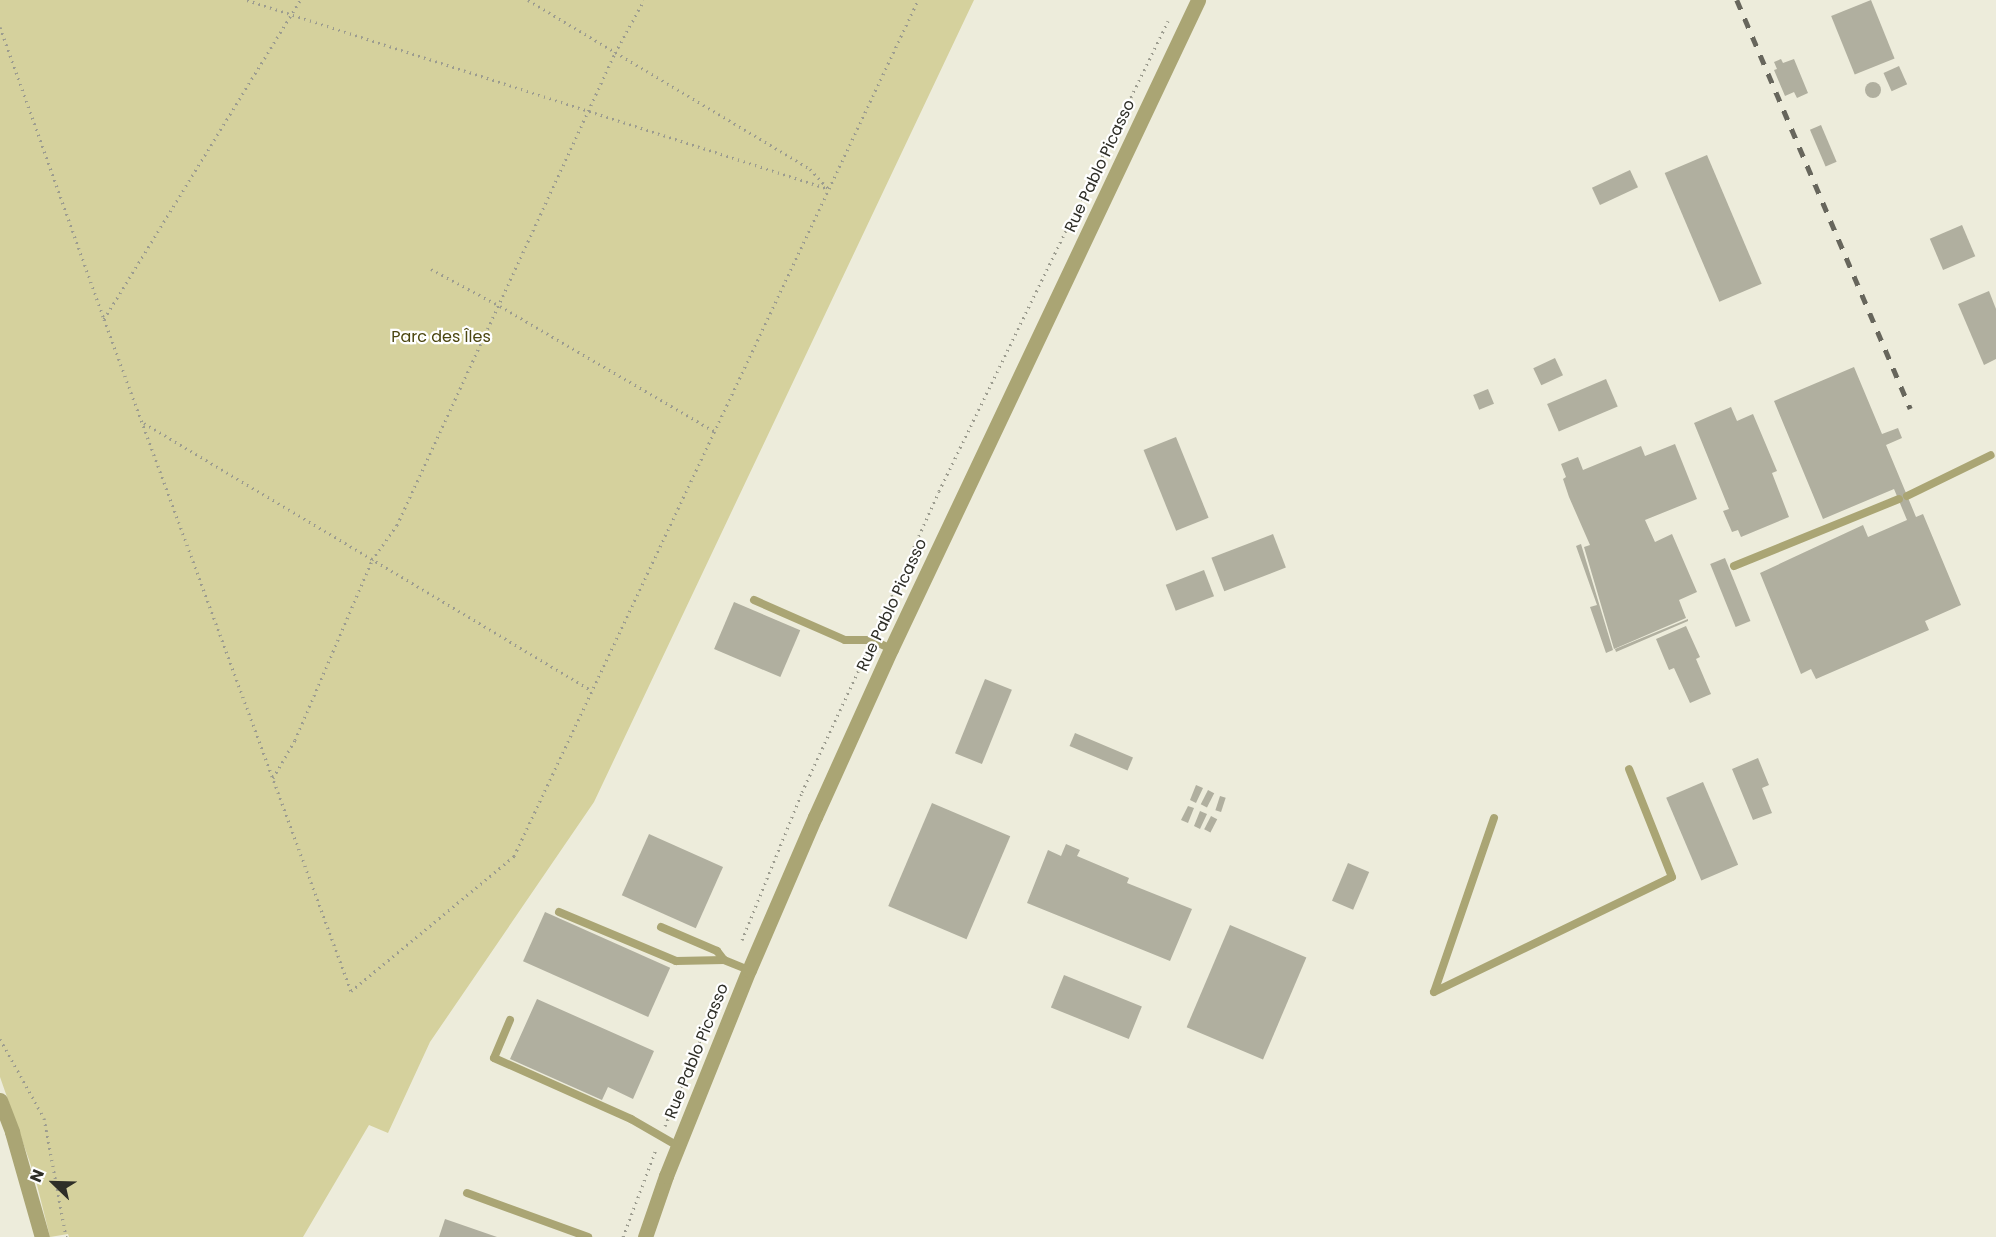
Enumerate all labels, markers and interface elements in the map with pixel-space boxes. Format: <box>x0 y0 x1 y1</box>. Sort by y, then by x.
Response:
street label: Rue Pablo Picasso <box>1061 97 1139 235</box>
park label: Parc des Îles <box>391 327 491 347</box>
street label: Rue Pablo Picasso <box>853 536 931 674</box>
street label: Rue Pablo Picasso <box>661 981 733 1121</box>
north arrow <box>24 1153 84 1213</box>
text: N <box>24 1166 50 1186</box>

